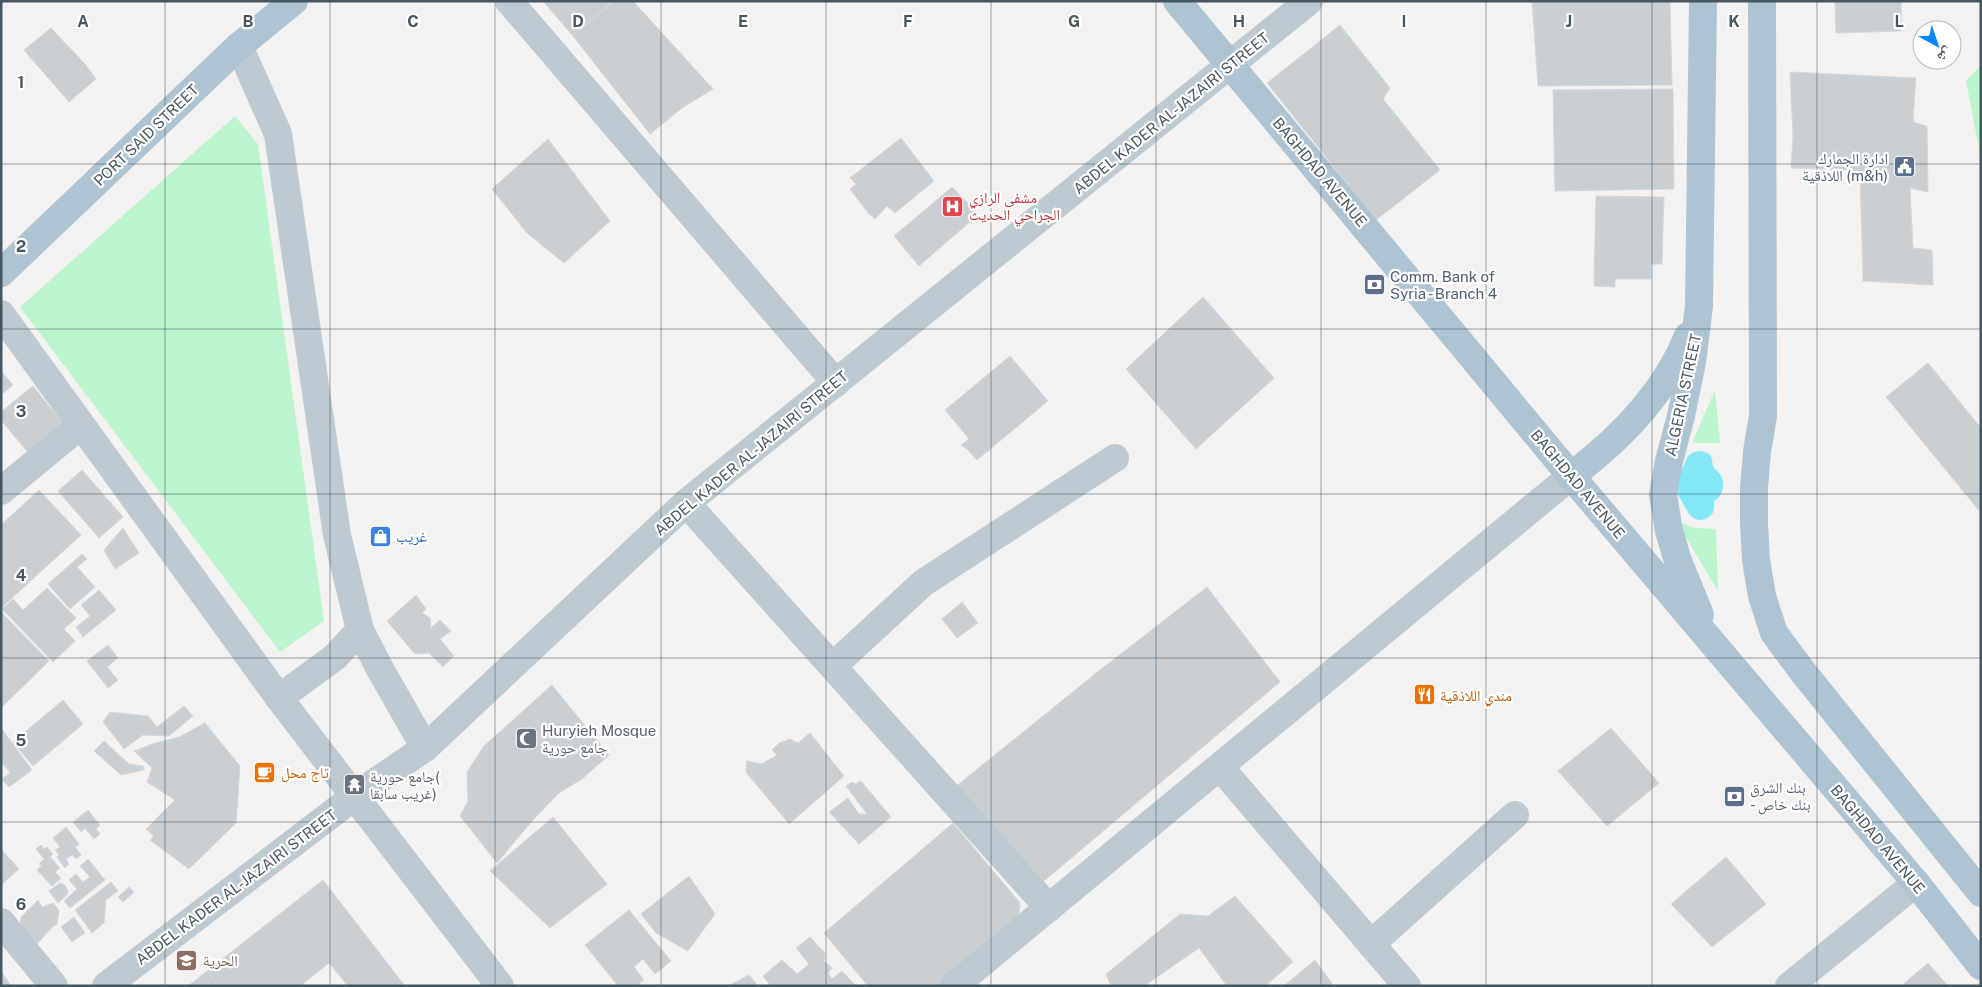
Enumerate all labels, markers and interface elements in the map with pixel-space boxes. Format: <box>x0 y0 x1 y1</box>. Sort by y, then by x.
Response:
text: A <box>77 12 89 31</box>
text: B <box>243 12 254 31</box>
text: C <box>407 12 419 31</box>
text: D <box>572 12 584 31</box>
text: E <box>738 12 748 31</box>
text: F <box>903 12 913 31</box>
text: G <box>1068 12 1080 31</box>
text: H <box>1233 12 1245 31</box>
text: I <box>1402 12 1406 31</box>
text: J <box>1566 12 1572 31</box>
text: K <box>1728 12 1740 31</box>
text: L <box>1894 12 1904 31</box>
north arrow <box>1912 20 1962 70</box>
street label: ABDEL KADER AL-JAZAIRI STREET <box>1070 29 1272 197</box>
text: ش <box>1934 43 1956 66</box>
text: 1 <box>18 73 24 92</box>
street label: PORT SAID STREET <box>90 81 202 189</box>
street label: BAGHDAD AVENUE <box>1270 114 1370 230</box>
place label: ادارة الجمارك اللاذقية (m&h) <box>1802 150 1888 184</box>
public building icon: ادارة الجمارك اللاذقية (m&h) <box>1892 155 1916 179</box>
place label: مشفى الرازي الجراحي الحديث <box>969 189 1060 226</box>
hospital icon: مشفى الرازي الجراحي الحديث <box>941 194 965 218</box>
text: 2 <box>16 237 26 256</box>
place label: Comm. Bank of Syria - Branch 4 <box>1390 268 1497 302</box>
bank icon: Comm. Bank of Syria - Branch 4 <box>1362 273 1386 297</box>
street label: ALGERIA STREET <box>1662 332 1704 458</box>
street label: ABDEL KADER AL-JAZAIRI STREET <box>651 367 851 539</box>
text: 3 <box>16 402 26 421</box>
street label: BAGHDAD AVENUE <box>1528 426 1628 542</box>
shop icon: غريب <box>368 524 392 548</box>
place label: غريب <box>396 528 427 546</box>
text: 4 <box>16 566 27 585</box>
restaurant icon: مندي اللاذقية <box>1412 683 1436 707</box>
place label: مندي اللاذقية <box>1440 687 1512 707</box>
place label: Huryieh Mosque جامع حورية <box>542 722 656 758</box>
mosque icon: Huryieh Mosque جامع حورية <box>514 727 538 751</box>
text: 5 <box>16 731 27 750</box>
cafe icon: تاج محل <box>253 760 277 784</box>
place label: تاج محل <box>281 764 329 783</box>
place label: جامع حورية( غريب سابقا) <box>370 768 440 803</box>
temple icon: جامع حورية( غريب سابقا) <box>342 773 366 797</box>
place label: بنك الشرق - بنك خاص <box>1750 779 1811 815</box>
street label: BAGHDAD AVENUE <box>1828 781 1928 897</box>
bank icon: بنك الشرق - بنك خاص <box>1722 784 1746 808</box>
street label: ABDEL KADER AL-JAZAIRI STREET <box>132 806 340 968</box>
text: 6 <box>16 895 26 914</box>
school or university icon: الحرية <box>175 948 199 972</box>
place label: الحرية <box>203 952 238 970</box>

